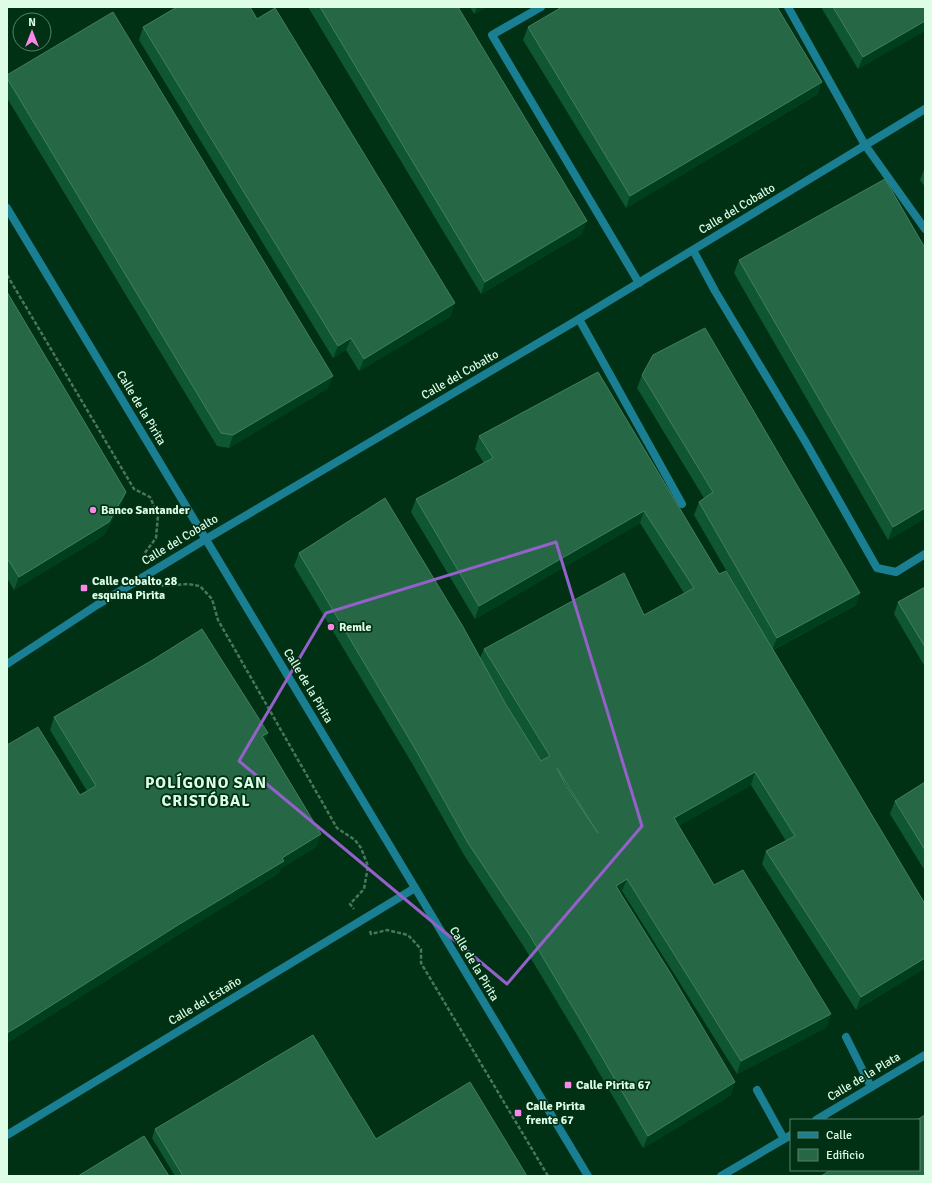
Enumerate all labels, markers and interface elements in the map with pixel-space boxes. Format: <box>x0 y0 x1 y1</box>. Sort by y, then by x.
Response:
north arrow <box>12 12 52 52</box>
text: N <box>28 16 36 29</box>
street label: Calle del Cobalto <box>696 180 778 238</box>
street label: Calle del Cobalto <box>419 347 501 403</box>
street label: Calle de la Pirita <box>113 368 169 448</box>
place label: Banco Santander <box>101 503 190 518</box>
marker: Banco Santander <box>88 505 98 515</box>
street label: Calle del Cobalto <box>139 511 221 569</box>
place label: Calle Cobalto 28 esquina Pirita <box>92 574 178 603</box>
marker: Calle Cobalto 28 esquina Pirita <box>79 583 89 593</box>
place label: Remle <box>339 620 371 635</box>
marker: Remle <box>326 622 336 632</box>
street label: Calle de la Pirita <box>280 646 336 726</box>
district label: POLÍGONO SAN CRISTÓBAL <box>145 773 267 811</box>
street label: Calle de la Pirita <box>446 924 502 1004</box>
street label: Calle del Estaño <box>166 973 244 1029</box>
street label: Calle de la Plata <box>825 1049 903 1105</box>
place label: Calle Pirita 67 <box>576 1078 651 1093</box>
marker: Calle Pirita 67 <box>563 1080 573 1090</box>
place label: Calle Pirita frente 67 <box>525 1099 585 1128</box>
marker: Calle Pirita frente 67 <box>513 1108 523 1118</box>
legend <box>790 1119 920 1171</box>
text: Calle <box>826 1128 852 1143</box>
text: Edificio <box>826 1148 864 1163</box>

